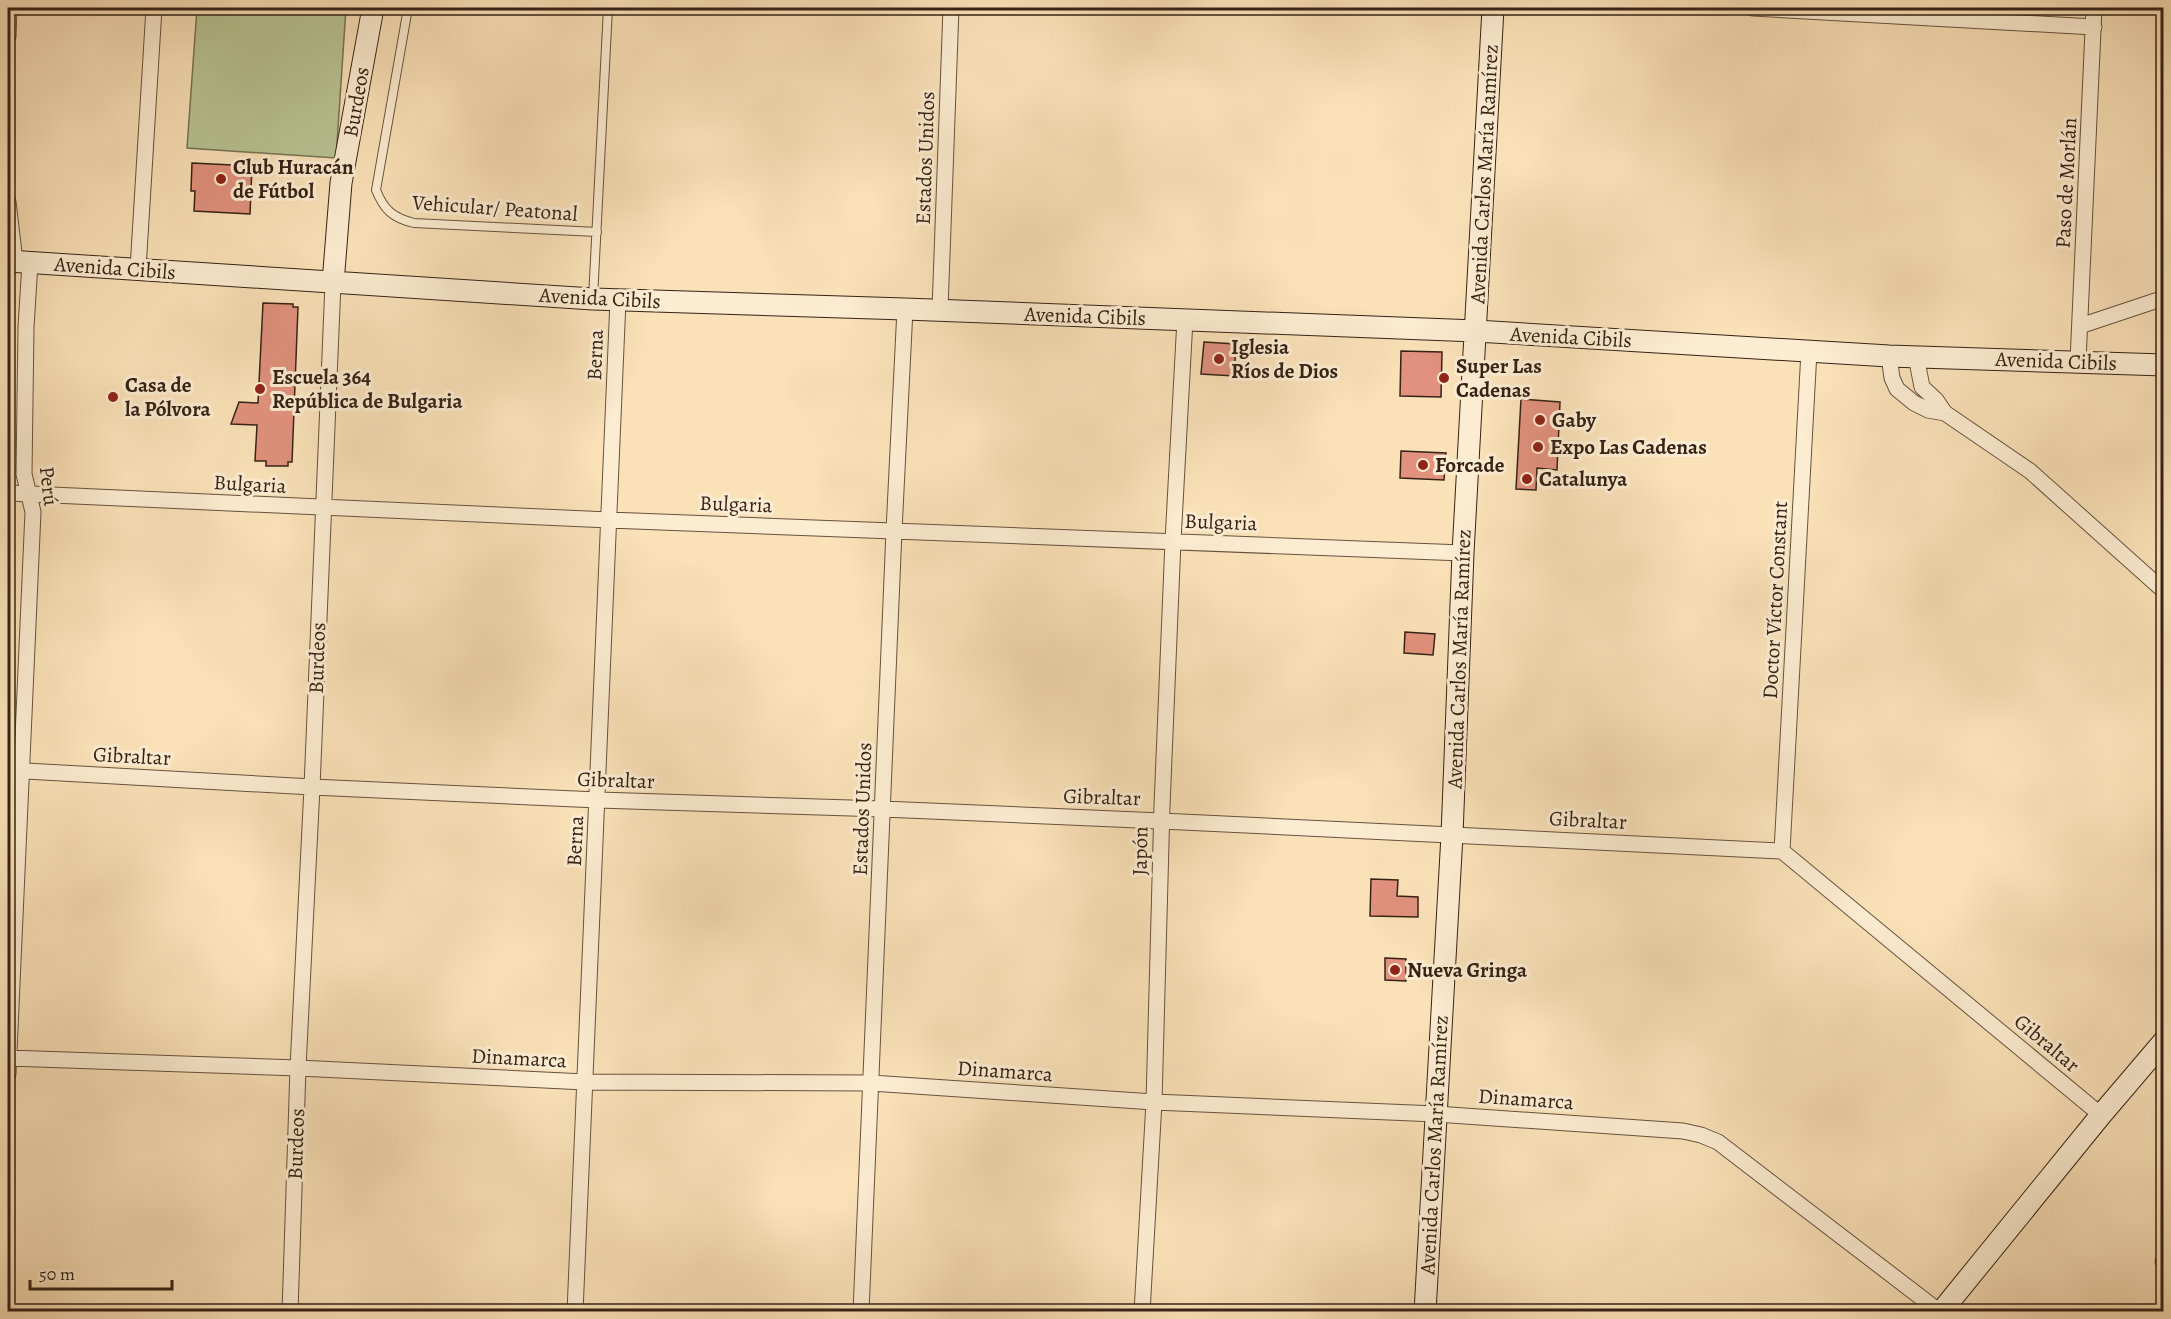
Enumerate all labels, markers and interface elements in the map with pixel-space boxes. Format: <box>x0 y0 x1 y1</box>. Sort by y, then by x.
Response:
street label: Avenida Carlos María Ramírez <box>1463 44 1505 305</box>
street label: Burdeos <box>336 64 376 140</box>
street label: Estados Unidos <box>909 91 941 225</box>
street label: Paso de Morlán <box>2049 117 2083 249</box>
place label: Club Huracán de Fútbol <box>233 153 354 205</box>
marker: Club Huracán de Fútbol <box>214 172 228 186</box>
street label: Vehicular/ Peatonal <box>410 188 579 228</box>
street label: Avenida Cibils <box>52 250 177 286</box>
street label: Avenida Cibils <box>537 281 662 315</box>
street label: Avenida Cibils <box>1023 300 1146 332</box>
street label: Avenida Cibils <box>1508 320 1633 354</box>
street label: Berna <box>580 329 610 381</box>
place label: Iglesia Ríos de Dios <box>1231 333 1338 385</box>
street label: Avenida Cibils <box>1994 345 2117 377</box>
marker: Iglesia Ríos de Dios <box>1212 352 1226 366</box>
place label: Super Las Cadenas <box>1456 352 1542 404</box>
place label: Escuela 364 República de Bulgaria <box>272 363 464 415</box>
place label: Casa de la Pólvora <box>125 371 212 423</box>
marker: Super Las Cadenas <box>1437 371 1451 385</box>
marker: Escuela 364 República de Bulgaria <box>253 382 267 396</box>
marker: Casa de la Pólvora <box>106 390 120 404</box>
place label: Gaby <box>1552 406 1597 434</box>
marker: Gaby <box>1533 413 1547 427</box>
place label: Expo Las Cadenas <box>1550 433 1707 461</box>
marker: Expo Las Cadenas <box>1531 440 1545 454</box>
place label: Forcade <box>1435 451 1505 479</box>
marker: Forcade <box>1416 458 1430 472</box>
street label: Perú <box>33 465 65 508</box>
place label: Catalunya <box>1539 465 1628 493</box>
street label: Bulgaria <box>213 468 287 500</box>
marker: Catalunya <box>1520 472 1534 486</box>
street label: Bulgaria <box>699 489 773 519</box>
street label: Doctor Víctor Constant <box>1756 500 1794 700</box>
street label: Bulgaria <box>1184 507 1258 537</box>
street label: Avenida Carlos María Ramírez <box>1440 529 1478 790</box>
street label: Burdeos <box>302 622 332 694</box>
street label: Gibraltar <box>92 740 172 772</box>
street label: Estados Unidos <box>846 742 878 876</box>
street label: Gibraltar <box>577 765 655 795</box>
street label: Gibraltar <box>1063 782 1141 812</box>
street label: Gibraltar <box>1548 804 1628 836</box>
street label: Berna <box>560 815 590 867</box>
street label: Japón <box>1126 826 1154 876</box>
place label: Nueva Gringa <box>1407 956 1528 984</box>
marker: Nueva Gringa <box>1388 963 1402 977</box>
street label: Gibraltar <box>2008 1007 2086 1079</box>
street label: Avenida Carlos María Ramírez <box>1413 1015 1455 1276</box>
street label: Dinamarca <box>471 1042 568 1074</box>
street label: Dinamarca <box>956 1054 1054 1088</box>
street label: Dinamarca <box>1477 1082 1575 1116</box>
street label: Burdeos <box>281 1108 311 1180</box>
scale bar <box>30 1253 172 1291</box>
text: 50 m <box>39 1262 75 1286</box>

